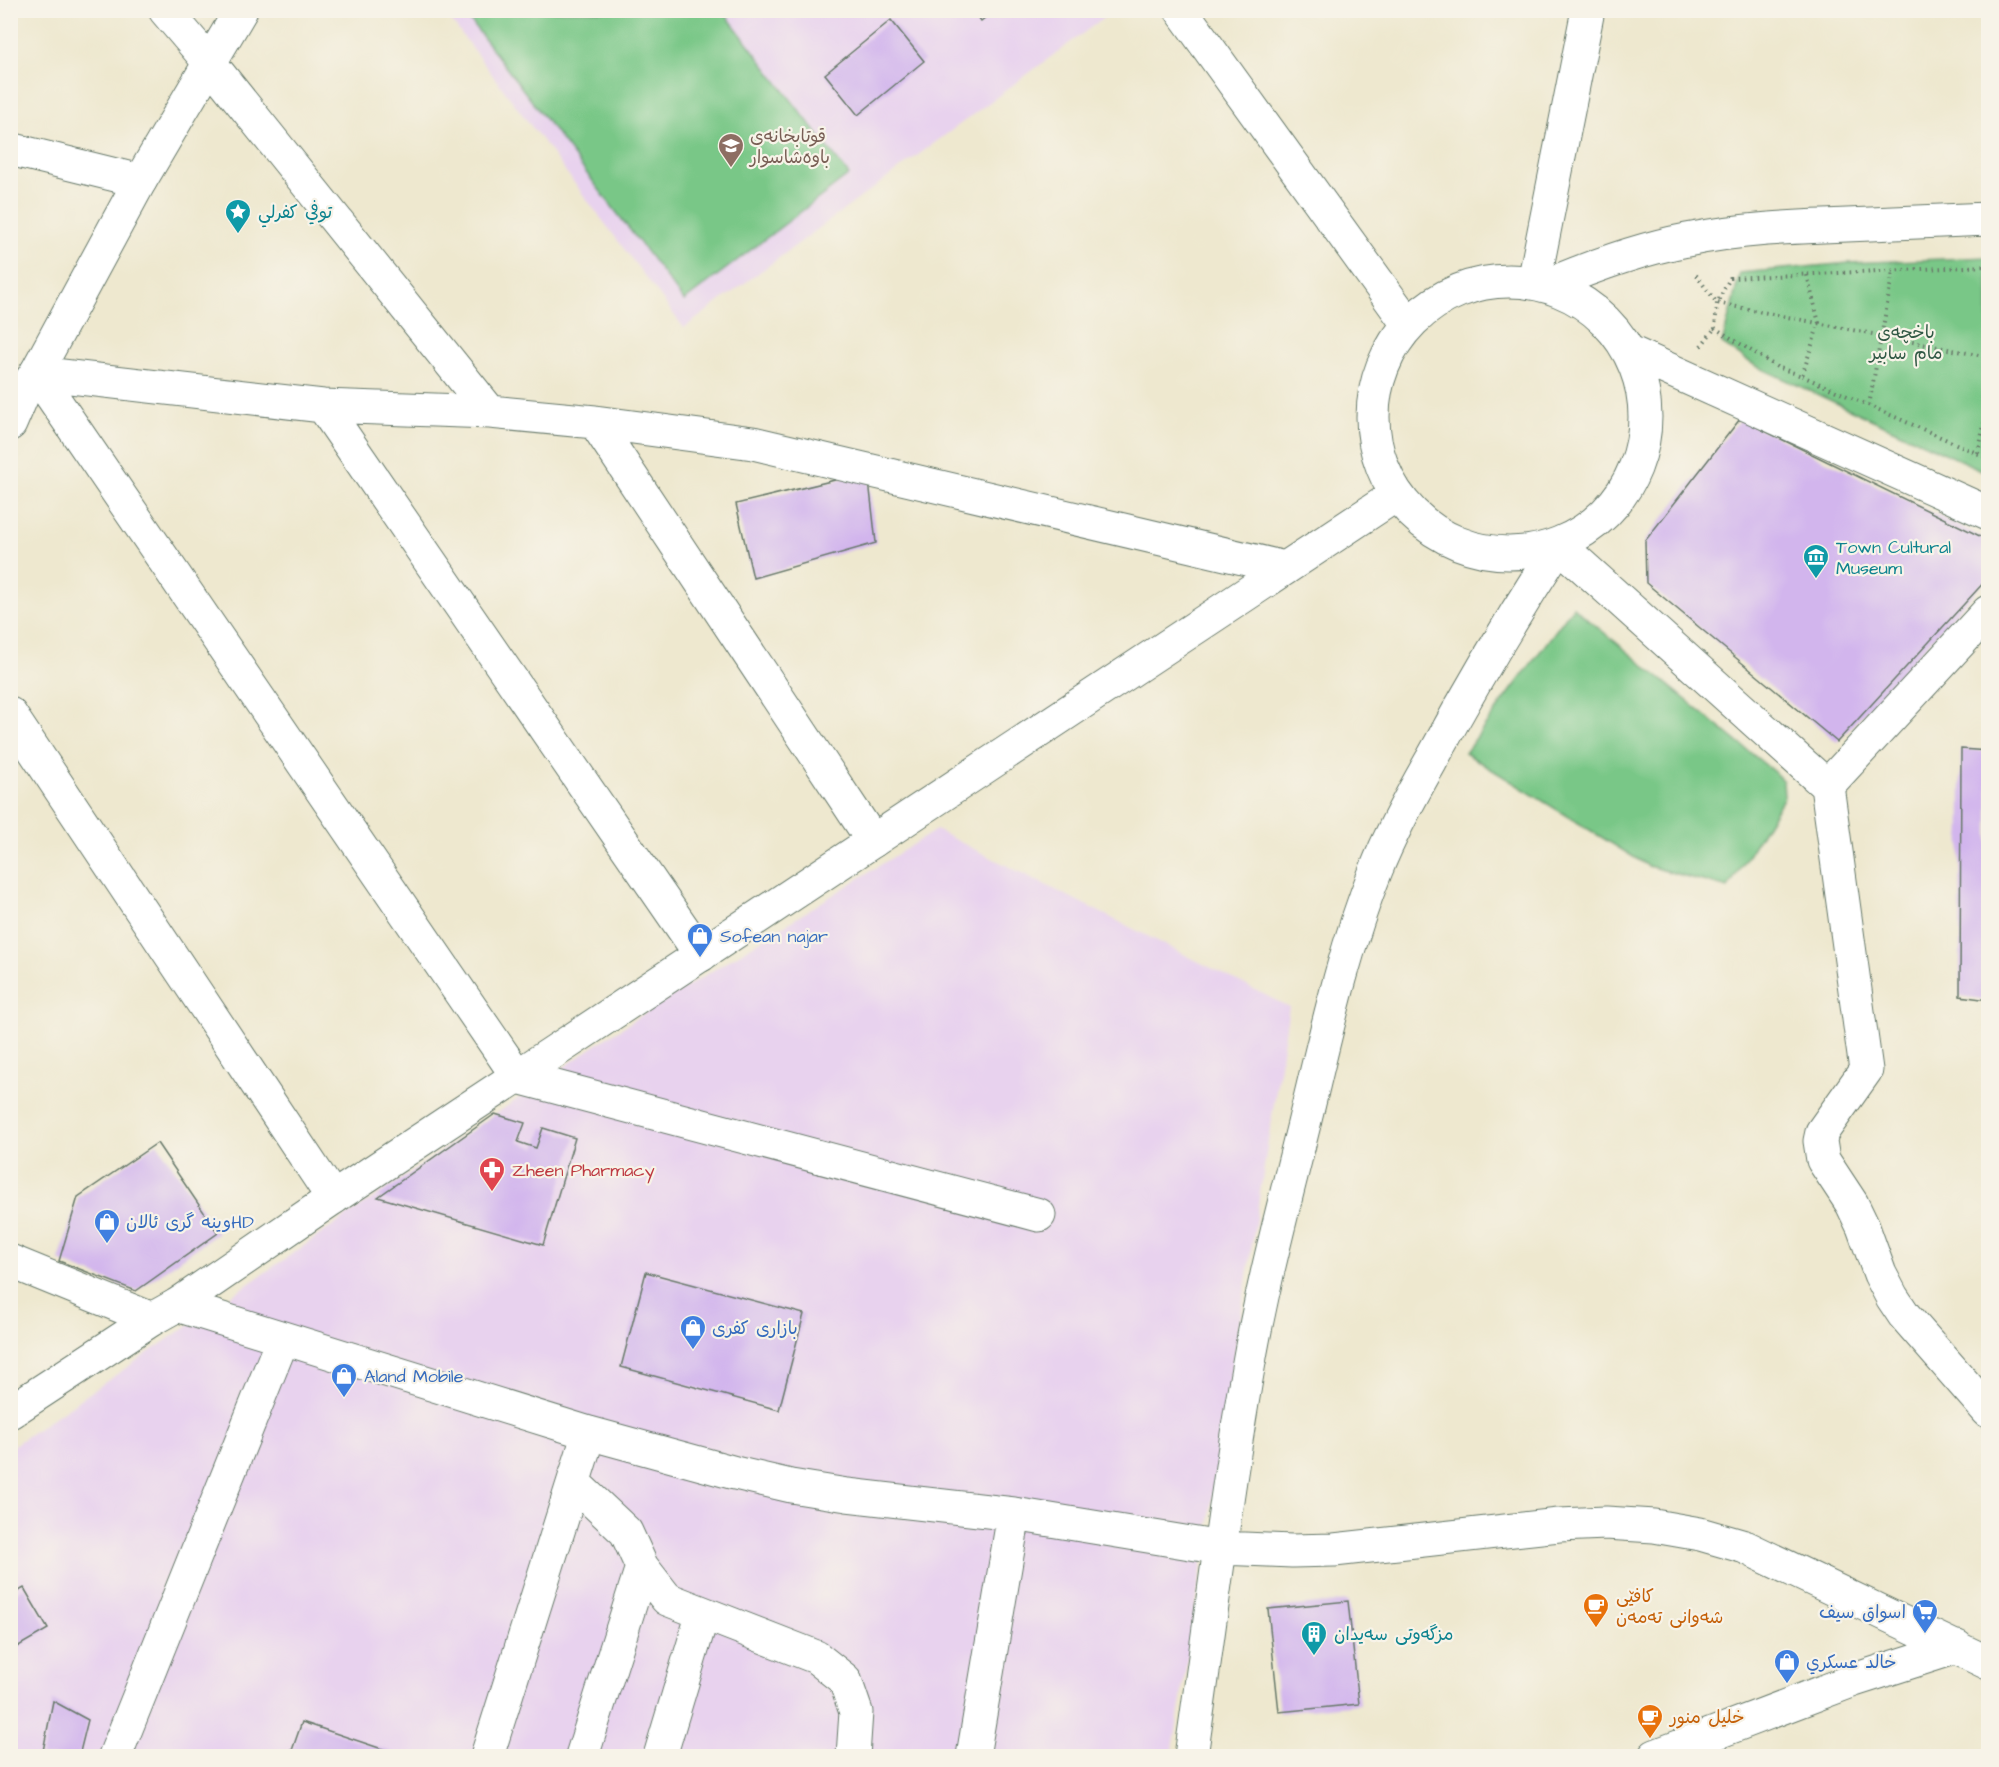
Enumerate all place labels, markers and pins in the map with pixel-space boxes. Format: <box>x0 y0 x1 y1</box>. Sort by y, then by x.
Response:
place label: قوتابخانەی باوەشاسوار <box>748 124 830 170</box>
school or university icon: قوتابخانەی باوەشاسوار <box>716 131 746 169</box>
place icon: توفي كفرلي <box>223 197 253 235</box>
place label: توفي كفرلي <box>258 200 333 228</box>
place label: Town Cultural Museum <box>1836 535 1951 581</box>
museum icon: Town Cultural Museum <box>1801 542 1831 580</box>
shop icon: Sofean najar <box>685 921 715 959</box>
place label: Sofean najar <box>720 924 828 949</box>
pharmacy icon: Zheen Pharmacy <box>477 1155 507 1193</box>
place label: Zheen Pharmacy <box>512 1158 655 1184</box>
shop icon: وينه گری ئالانHD <box>92 1207 122 1245</box>
place label: وينه گری ئالانHD <box>126 1210 254 1235</box>
shop icon: بازاری کفری <box>678 1313 708 1351</box>
place label: بازاری کفری <box>712 1316 798 1341</box>
shop icon: Aland Mobile <box>329 1361 359 1399</box>
place label: Aland Mobile <box>364 1364 464 1389</box>
place label: کافێی شەوانی تەمەن <box>1616 1584 1723 1630</box>
cafe icon: کافێی شەوانی تەمەن <box>1581 1591 1611 1629</box>
supermarket icon: اسواق سيف <box>1910 1597 1940 1635</box>
place label: اسواق سيف <box>1819 1600 1906 1625</box>
building icon: مزگەوتی سەیدان <box>1299 1619 1329 1657</box>
place label: مزگەوتی سەیدان <box>1334 1622 1454 1647</box>
shop icon: خالد عسکري <box>1772 1647 1802 1685</box>
place label: خالد عسکري <box>1806 1650 1897 1675</box>
cafe icon: خلیل منور <box>1635 1702 1665 1740</box>
place label: خلیل منور <box>1668 1705 1745 1730</box>

